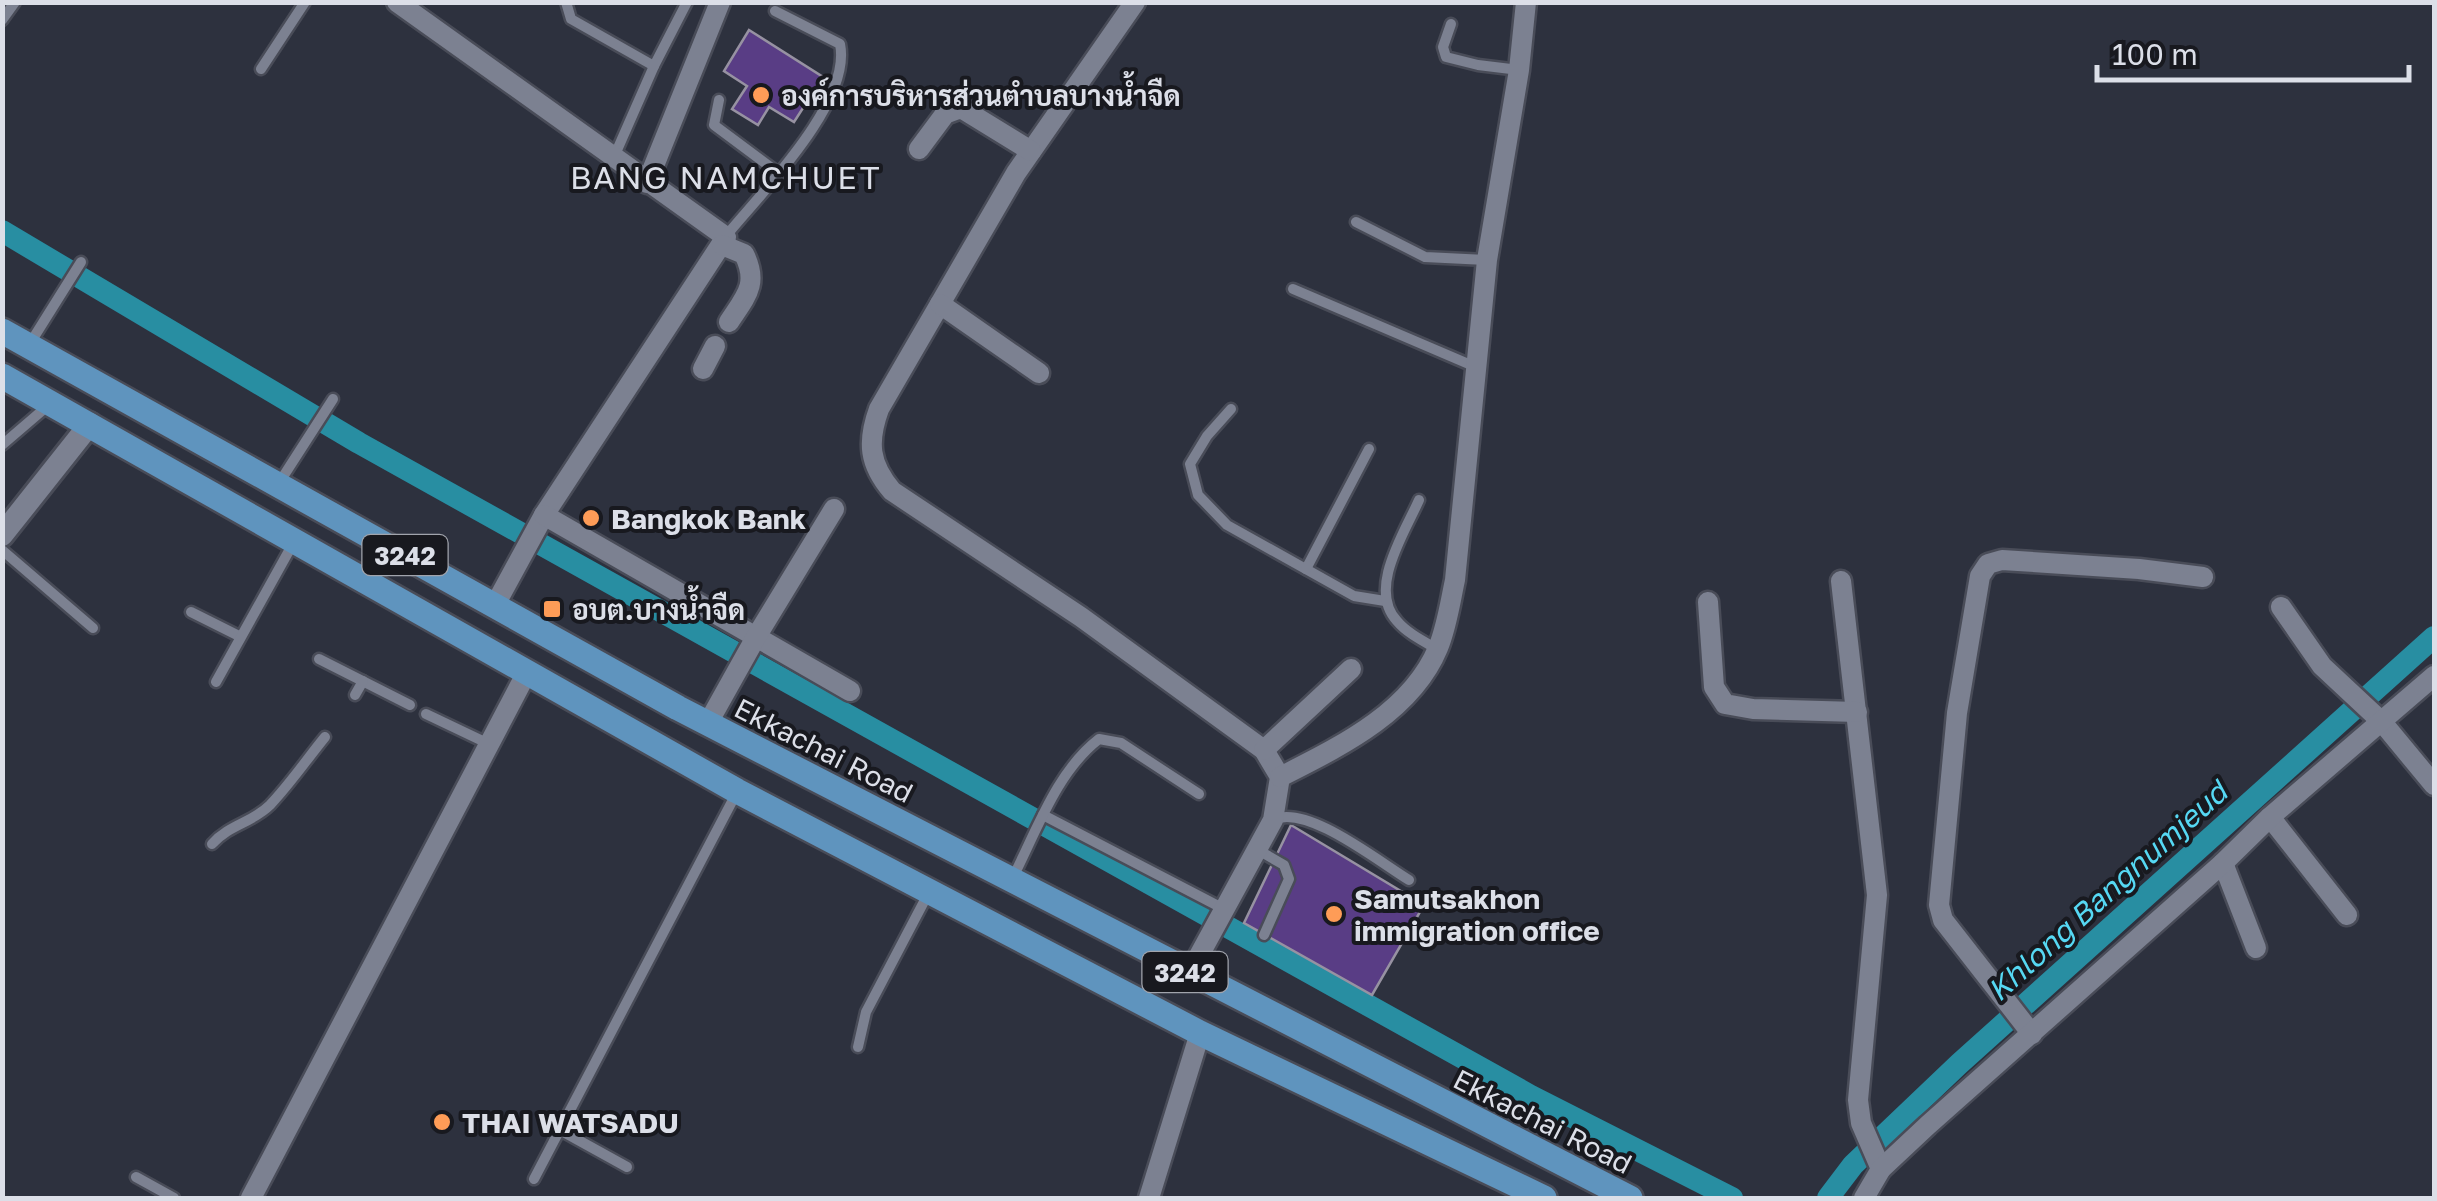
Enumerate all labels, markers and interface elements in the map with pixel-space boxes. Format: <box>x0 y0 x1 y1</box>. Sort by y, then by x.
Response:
scale bar <box>2097 20 2410 82</box>
text: 100 m <box>2112 36 2198 72</box>
place label: องค์การบริหารส่วนตำบลบางน้ำจืด <box>781 70 1181 112</box>
marker: องค์การบริหารส่วนตำบลบางน้ำจืด <box>750 84 772 106</box>
district label: BANG NAMCHUET <box>570 158 882 196</box>
place label: Bangkok Bank <box>611 502 806 535</box>
marker: Bangkok Bank <box>580 507 602 529</box>
road number: 3242 <box>362 535 448 575</box>
place label: อบต.บางน้ำจืด <box>572 584 745 626</box>
marker: อบต.บางน้ำจืด <box>541 598 563 620</box>
street label: Ekkachai Road <box>729 691 919 809</box>
water label: Khlong Bangnumjeud <box>1980 772 2237 1008</box>
place label: Samutsakhon immigration office <box>1354 882 1600 947</box>
marker: Samutsakhon immigration office <box>1323 903 1345 925</box>
road number: 3242 <box>1142 952 1228 992</box>
street label: Ekkachai Road <box>1448 1062 1638 1180</box>
place label: THAI WATSADU <box>462 1106 679 1139</box>
marker: THAI WATSADU <box>431 1111 453 1133</box>

